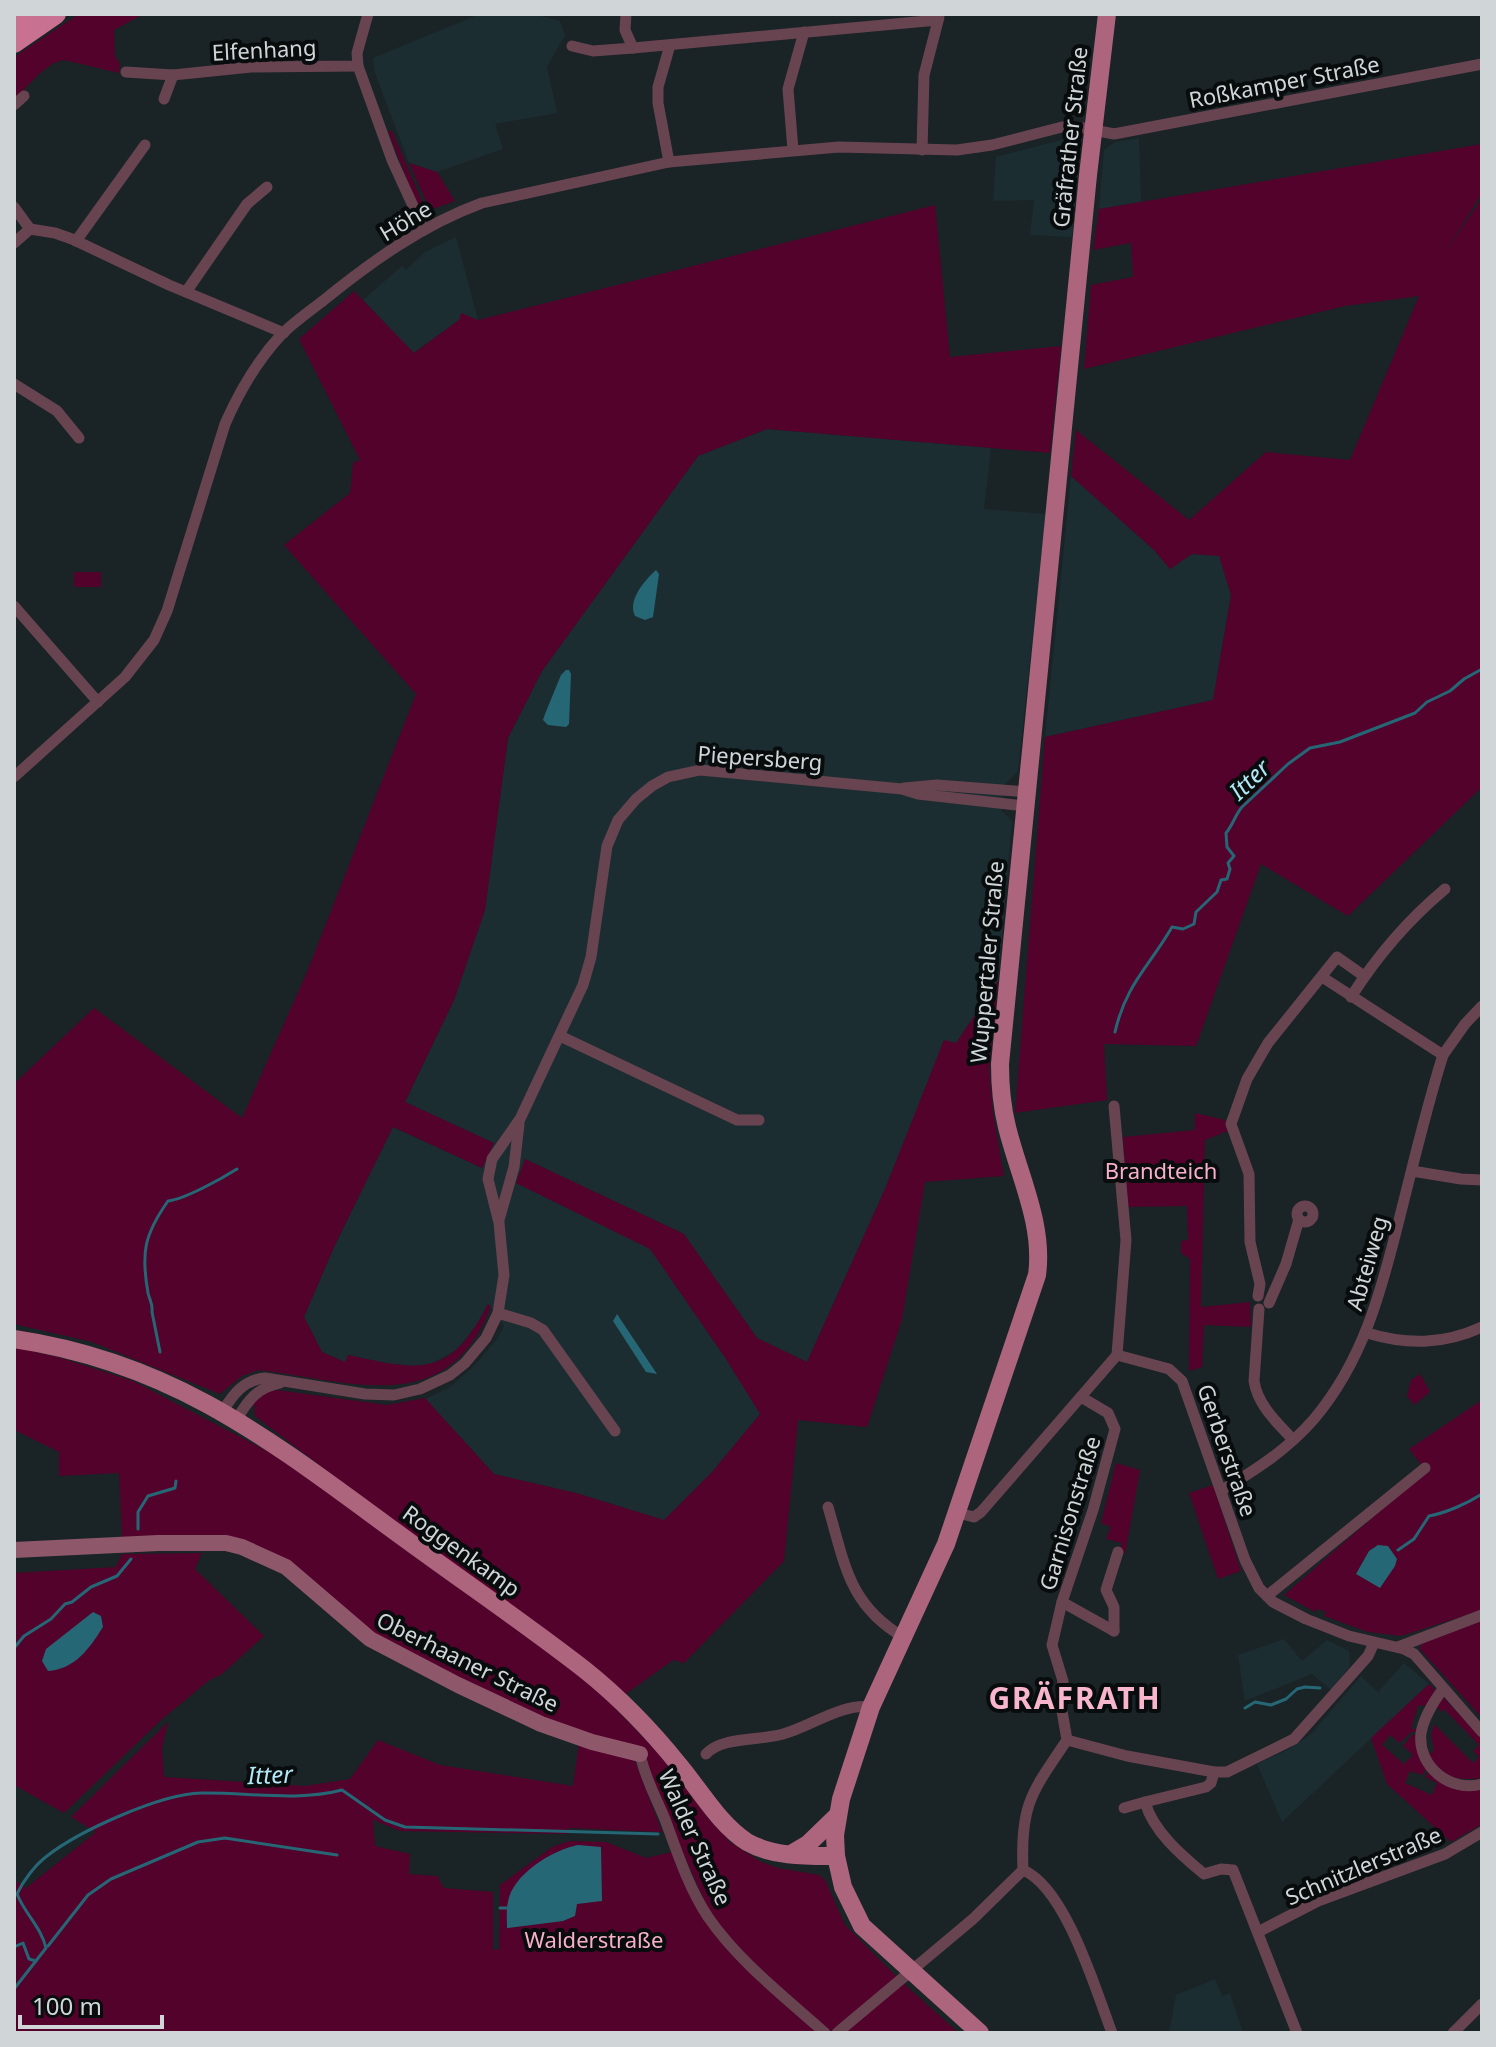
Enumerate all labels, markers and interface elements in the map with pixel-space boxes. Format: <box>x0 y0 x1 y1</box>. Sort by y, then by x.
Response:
street label: Elfenhang <box>211 31 317 67</box>
street label: Gräfrather Straße <box>1045 45 1093 229</box>
street label: Roßkamper Straße <box>1186 48 1382 114</box>
street label: Höhe <box>373 193 437 247</box>
street label: Piepersberg <box>696 738 824 776</box>
water label: Itter <box>1221 750 1278 807</box>
street label: Wuppertaler Straße <box>962 860 1010 1064</box>
park label: Brandteich <box>1105 1155 1217 1185</box>
street label: Abteiweg <box>1338 1212 1394 1314</box>
street label: Gerberstraße <box>1191 1380 1265 1520</box>
street label: Garnisonstraße <box>1031 1432 1107 1594</box>
street label: Roggenkamp <box>397 1497 527 1603</box>
street label: Oberhaaner Straße <box>372 1604 564 1718</box>
district label: GRÄFRATH <box>988 1677 1162 1718</box>
water label: Itter <box>246 1757 295 1791</box>
street label: Walder Straße <box>653 1764 739 1910</box>
street label: Schnitzlerstraße <box>1280 1819 1446 1911</box>
park label: Walderstraße <box>525 1924 663 1954</box>
scale bar <box>20 1979 162 2029</box>
text: 100 m <box>32 1989 102 2022</box>

